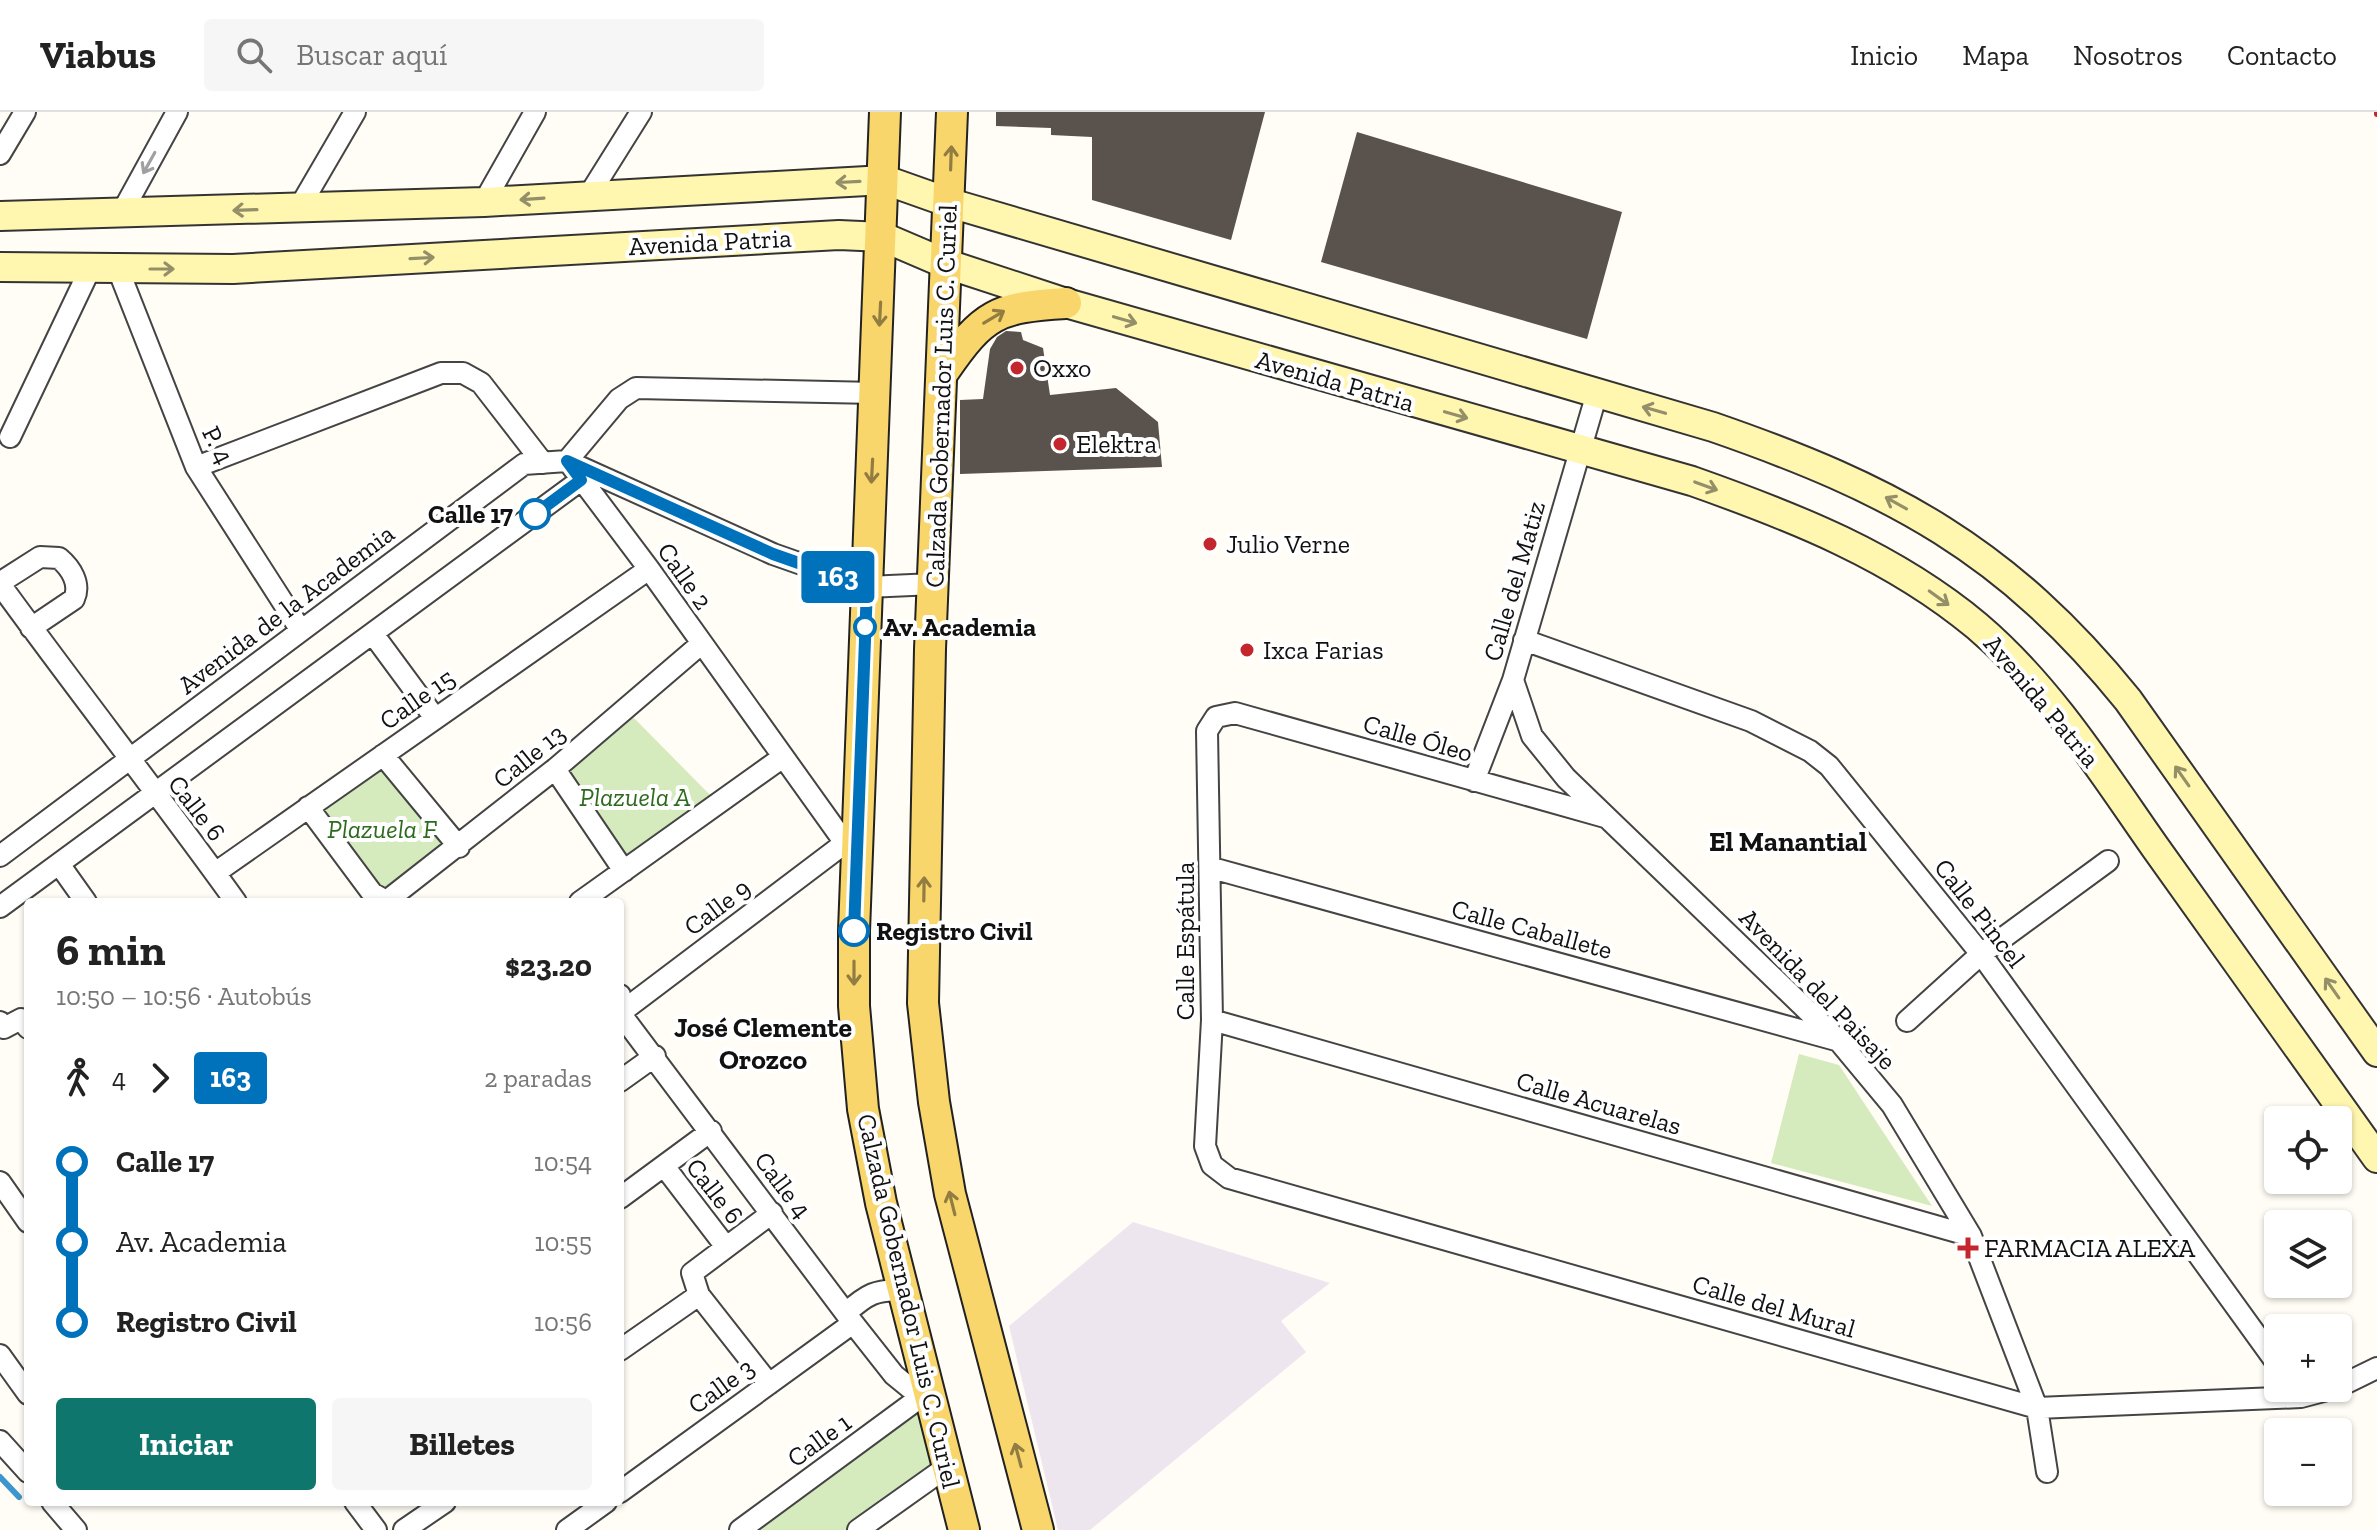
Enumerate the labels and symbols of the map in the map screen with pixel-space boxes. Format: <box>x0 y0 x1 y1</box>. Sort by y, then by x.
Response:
one-way arrow <box>943 145 958 172</box>
one-way arrow <box>141 151 157 174</box>
one-way arrow <box>835 174 862 189</box>
one-way arrow <box>519 192 546 207</box>
one-way arrow <box>232 202 259 217</box>
street label: Calzada Gobernador Luis C. Curiel <box>918 204 964 588</box>
street label: Avenida Patria <box>628 222 793 262</box>
one-way arrow <box>408 250 435 265</box>
one-way arrow <box>148 261 175 277</box>
one-way arrow <box>872 300 887 327</box>
one-way arrow <box>982 309 1005 325</box>
one-way arrow <box>1112 314 1137 328</box>
street label: Avenida Patria <box>1252 343 1418 419</box>
place label: Oxxo <box>1033 352 1091 384</box>
marker: Oxxo <box>1008 359 1026 377</box>
one-way arrow <box>1641 402 1667 417</box>
one-way arrow <box>1442 408 1468 423</box>
street label: P. 4 <box>195 421 241 469</box>
place label: Elektra <box>1076 428 1158 460</box>
marker: Elektra <box>1051 435 1069 453</box>
one-way arrow <box>864 457 879 484</box>
one-way arrow <box>1693 480 1718 494</box>
one-way arrow <box>1885 494 1908 510</box>
street label: Calle del Matiz <box>1476 497 1552 665</box>
place label: Calle 17 <box>428 498 513 530</box>
marker: Calle 17 <box>520 499 550 529</box>
street label: Avenida de la Academia <box>172 517 401 701</box>
place label: Julio Verne <box>1226 528 1350 560</box>
marker: Julio Verne <box>1201 535 1219 553</box>
street label: Calle 2 <box>650 536 720 616</box>
line badge: 163 <box>792 551 884 603</box>
one-way arrow <box>1928 590 1950 606</box>
place label: Av. Academia <box>883 611 1036 643</box>
marker: Av. Academia <box>854 616 876 638</box>
street label: Avenida Patria <box>1977 628 2107 774</box>
place label: Ixca Farias <box>1263 634 1384 666</box>
marker: Ixca Farias <box>1238 641 1256 659</box>
street label: Calle 15 <box>373 662 461 736</box>
street label: Calle Óleo <box>1360 707 1476 769</box>
street label: Calle 13 <box>486 717 572 795</box>
one-way arrow <box>2173 766 2190 787</box>
street label: Calle 6 <box>161 769 233 847</box>
park label: Plazuela A <box>579 781 691 813</box>
park label: Plazuela F <box>327 813 437 845</box>
district label: El Manantial <box>1709 825 1867 858</box>
street label: Calle Pincel <box>1928 852 2033 974</box>
street label: Calle Espátula <box>1169 861 1201 1020</box>
street label: Calle 9 <box>677 872 757 942</box>
one-way arrow <box>916 876 932 903</box>
street label: Calle Caballete <box>1448 892 1616 966</box>
street label: Avenida del Paisaje <box>1733 902 1903 1076</box>
place label: Registro Civil <box>876 915 1033 947</box>
marker: Registro Civil <box>839 916 869 946</box>
one-way arrow <box>846 959 862 986</box>
one-way arrow <box>2324 978 2341 999</box>
district label: José Clemente Orozco <box>674 1011 852 1076</box>
street label: Calle Acuarelas <box>1513 1064 1685 1142</box>
street label: Calzada Gobernador Luis C. Curiel <box>850 1111 968 1491</box>
street label: Calle 4 <box>748 1145 818 1225</box>
street label: Calle 6 <box>679 1152 751 1230</box>
one-way arrow <box>944 1191 959 1216</box>
place label: FARMACIA ALEXA <box>1984 1232 2196 1264</box>
marker: FARMACIA ALEXA <box>1959 1239 1977 1257</box>
street label: Calle del Mural <box>1689 1267 1859 1345</box>
street label: Calle 3 <box>682 1351 760 1421</box>
street label: Calle 1 <box>781 1406 857 1474</box>
one-way arrow <box>1010 1442 1025 1468</box>

